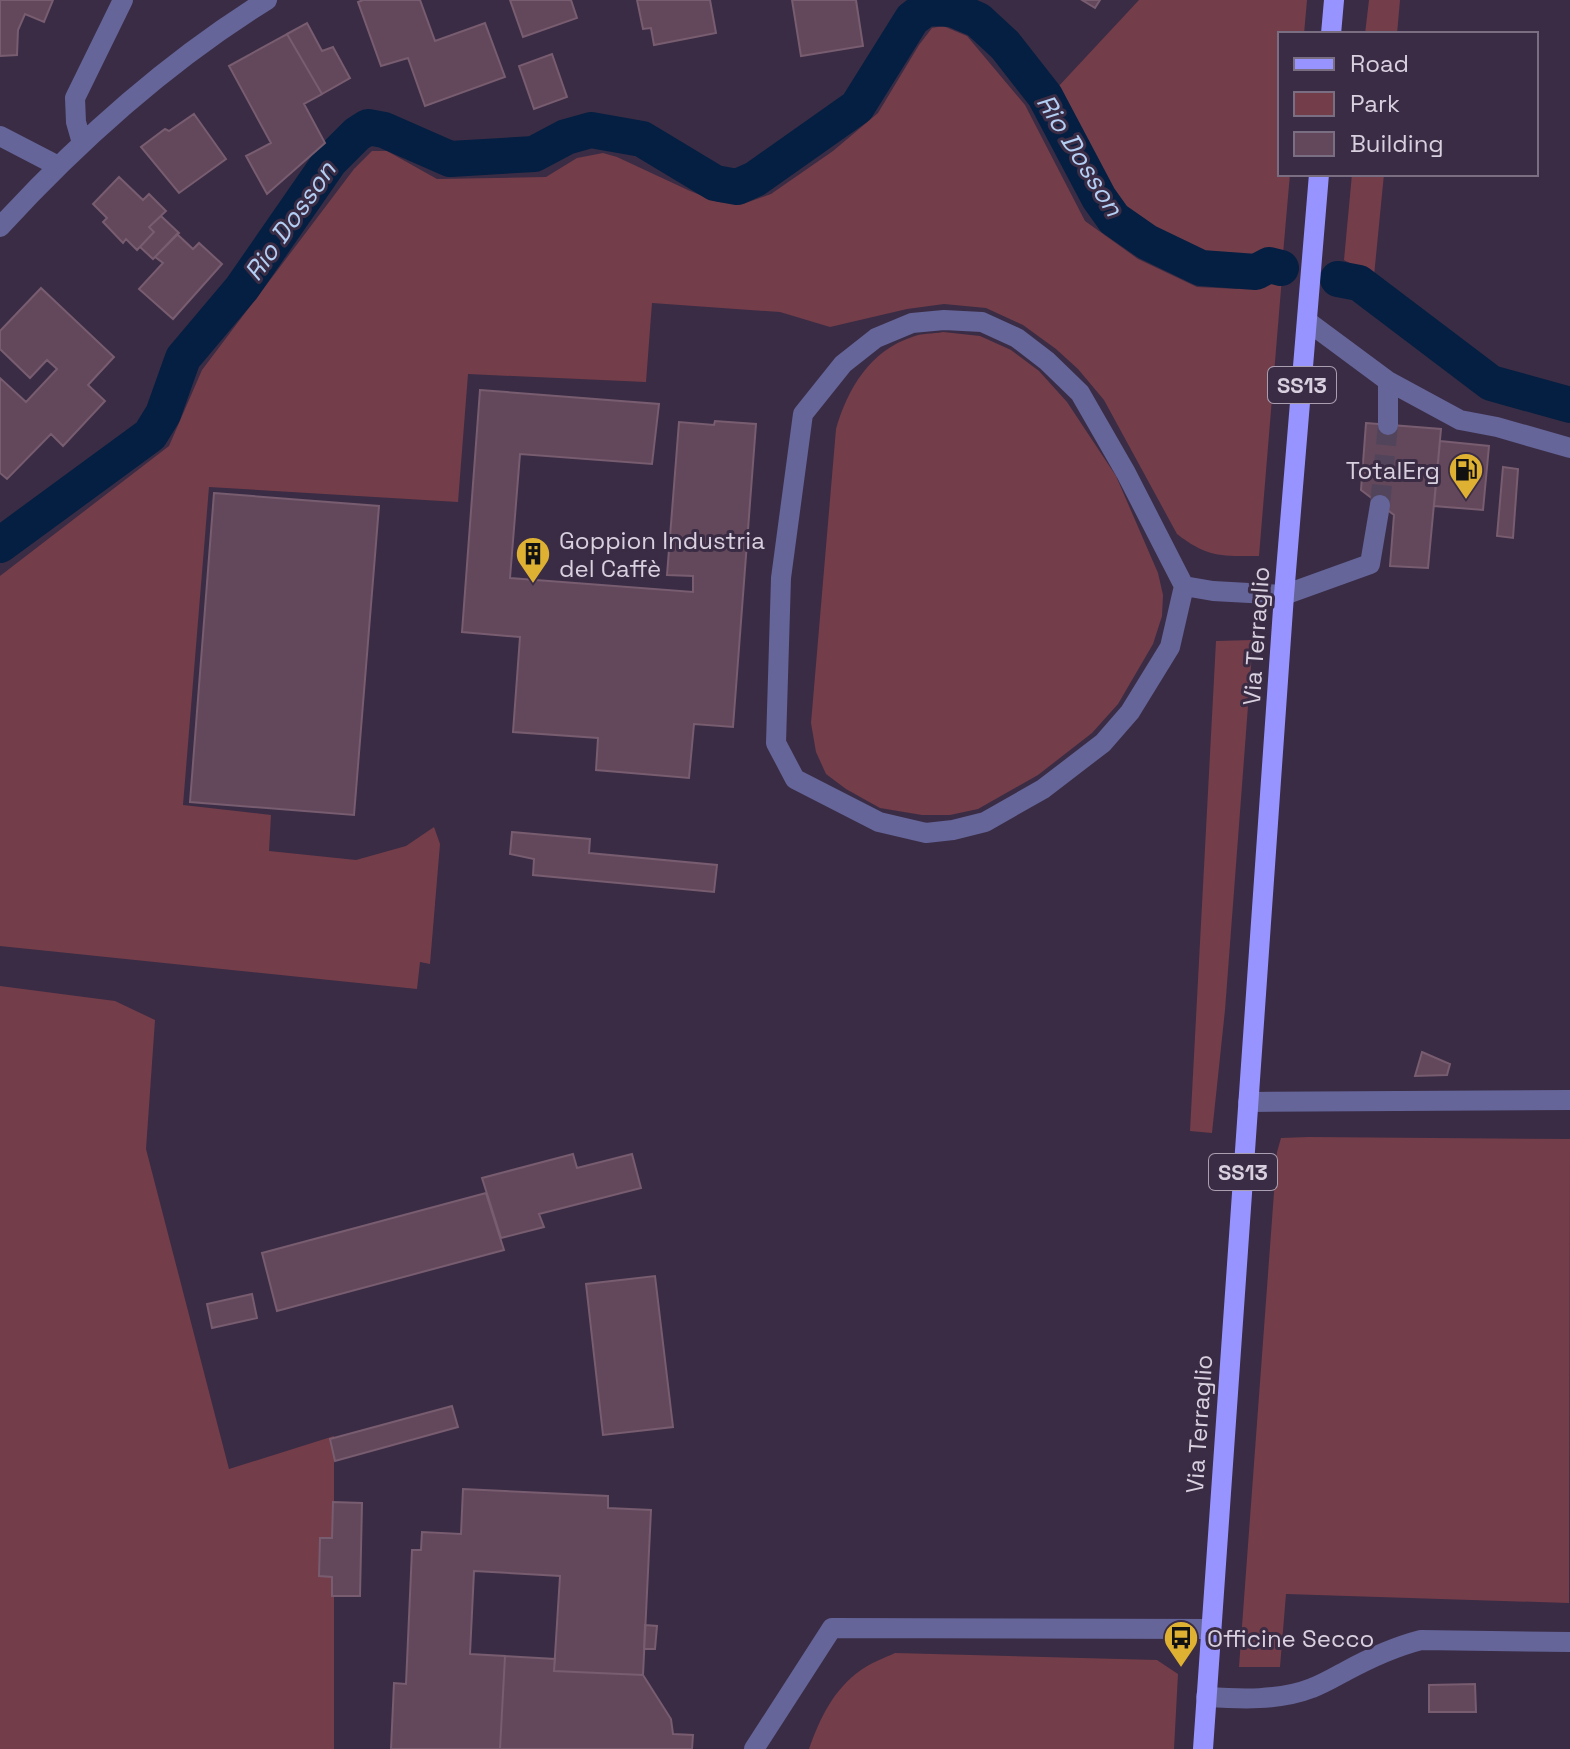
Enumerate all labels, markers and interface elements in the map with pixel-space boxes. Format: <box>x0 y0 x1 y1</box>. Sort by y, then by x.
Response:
legend <box>1278 32 1538 176</box>
text: Road <box>1350 48 1409 79</box>
water label: Rio Dosson <box>1029 87 1132 224</box>
text: Park <box>1350 88 1400 119</box>
text: Building <box>1350 128 1444 159</box>
water label: Rio Dosson <box>236 154 344 287</box>
road number: SS13 <box>1268 367 1336 403</box>
fuel station icon: TotalErg <box>1447 451 1485 501</box>
place label: TotalErg <box>1346 455 1440 486</box>
place label: Goppion Industria del Caffè <box>559 525 765 584</box>
building icon: Goppion Industria del Caffè <box>514 535 552 585</box>
street label: Via Terraglio <box>1236 566 1276 706</box>
road number: SS13 <box>1209 1154 1277 1190</box>
street label: Via Terraglio <box>1179 1354 1219 1494</box>
bus stop icon: Officine Secco <box>1162 1619 1200 1669</box>
place label: Officine Secco <box>1207 1623 1374 1654</box>

